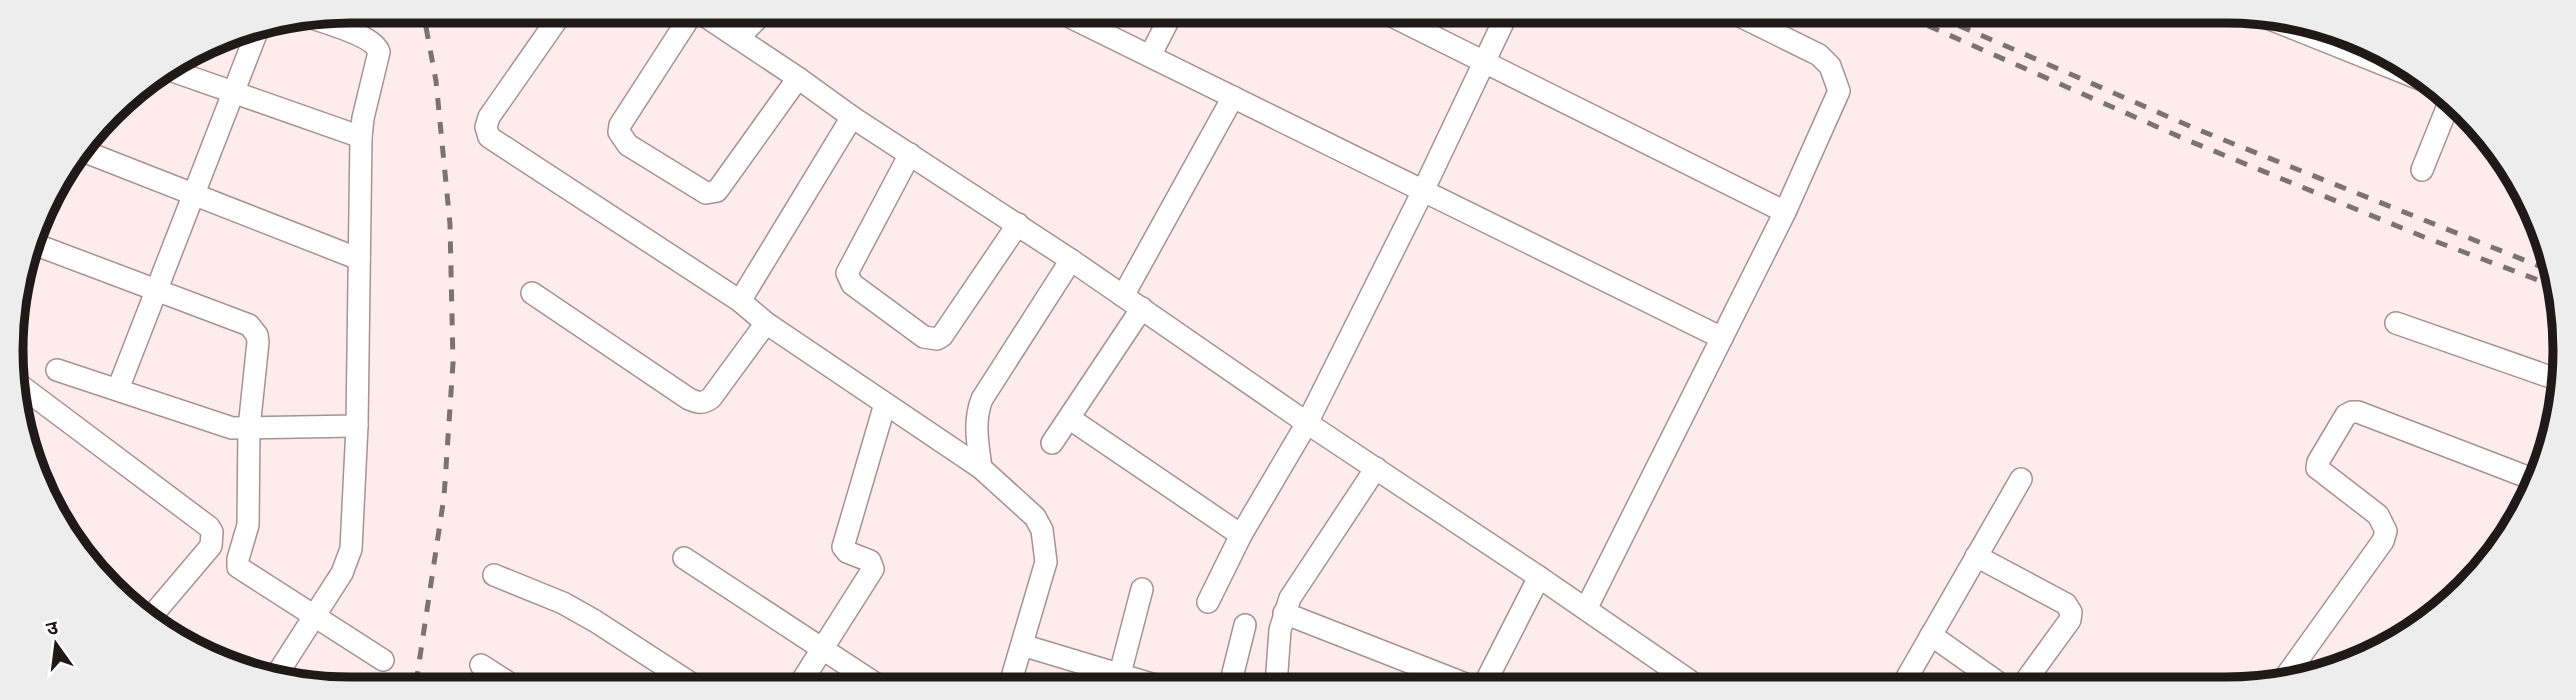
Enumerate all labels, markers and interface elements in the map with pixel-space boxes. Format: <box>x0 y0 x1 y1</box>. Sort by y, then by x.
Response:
north arrow <box>21 609 91 679</box>
text: उ <box>44 614 61 640</box>

